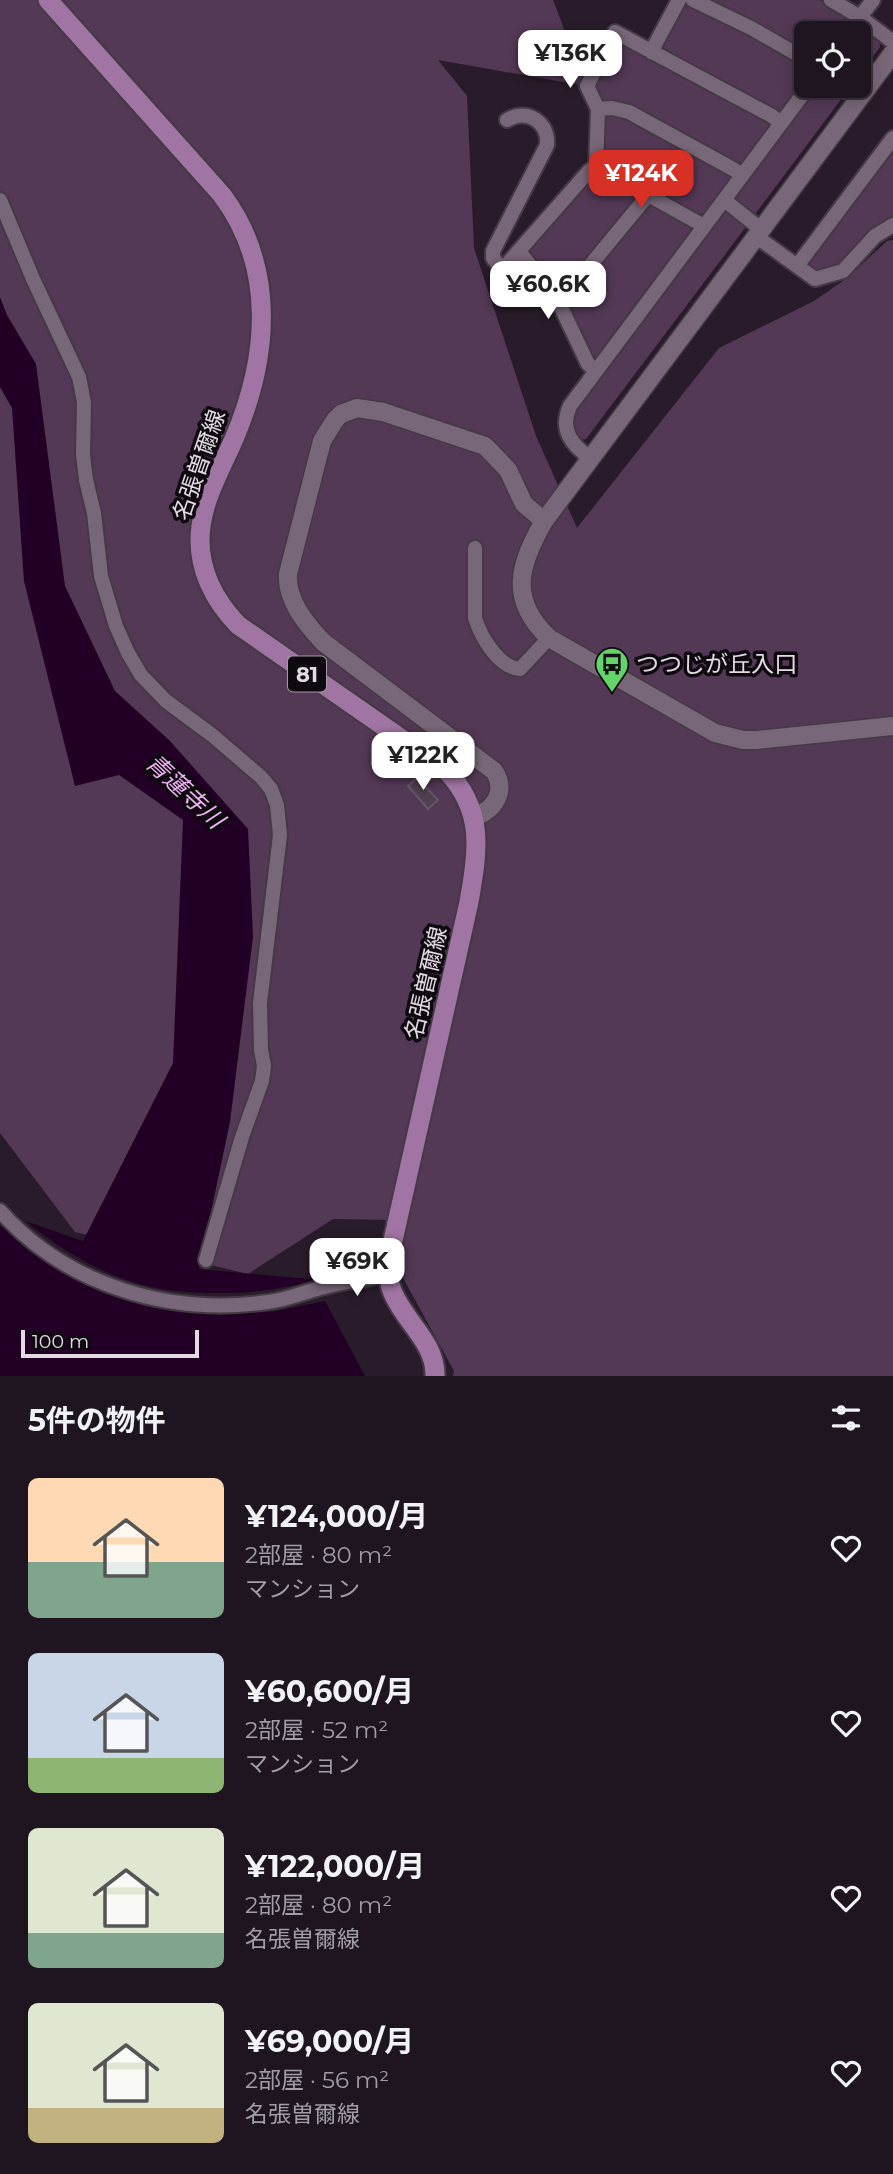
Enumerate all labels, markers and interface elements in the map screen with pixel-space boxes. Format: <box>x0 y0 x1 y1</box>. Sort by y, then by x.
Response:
map controls <box>794 21 871 98</box>
button: locate <box>794 21 871 98</box>
pin: ¥136K <box>521 31 619 90</box>
text: ¥136K <box>534 39 606 67</box>
pin: ¥124K <box>592 150 690 210</box>
text: ¥124K <box>605 159 677 187</box>
pin: ¥60.6K <box>491 262 605 321</box>
text: ¥60.6K <box>506 270 590 298</box>
street label: 名張曽爾線 <box>167 406 231 524</box>
bus stop icon: つつじが丘入口 <box>593 645 631 694</box>
place label: つつじが丘入口 <box>636 650 797 678</box>
road number: 81 <box>288 656 326 692</box>
pin: ¥122K <box>374 732 472 792</box>
text: ¥122K <box>388 741 458 769</box>
water label: 青蓮寺川 <box>140 748 232 836</box>
street label: 名張曽爾線 <box>399 924 453 1042</box>
pin: ¥69K <box>316 1238 398 1298</box>
text: ¥69K <box>326 1247 388 1275</box>
scale bar <box>21 1327 200 1359</box>
text: 100 m <box>32 1330 89 1353</box>
icon: filters <box>827 1399 865 1437</box>
text: 5件の物件 <box>28 1402 166 1439</box>
text: ¥124,000/月 <box>245 1498 428 1535</box>
icon: home <box>84 1506 168 1590</box>
icon: heart <box>827 1529 865 1567</box>
text: 2部屋 · 80 m² <box>245 1541 392 1569</box>
text: マンション <box>245 1575 360 1603</box>
text: ¥60,600/月 <box>245 1673 414 1710</box>
icon: home <box>84 1681 168 1765</box>
icon: heart <box>827 1704 865 1742</box>
text: 2部屋 · 52 m² <box>245 1716 388 1744</box>
text: マンション <box>245 1750 360 1778</box>
text: ¥122,000/月 <box>245 1848 425 1885</box>
icon: home <box>84 1856 168 1940</box>
icon: heart <box>827 1879 865 1917</box>
text: 2部屋 · 80 m² <box>245 1891 392 1919</box>
text: 名張曽爾線 <box>245 1925 360 1953</box>
text: ¥69,000/月 <box>245 2023 414 2060</box>
icon: home <box>84 2031 168 2115</box>
icon: heart <box>827 2054 865 2092</box>
text: 2部屋 · 56 m² <box>245 2066 389 2094</box>
text: 名張曽爾線 <box>245 2100 360 2128</box>

